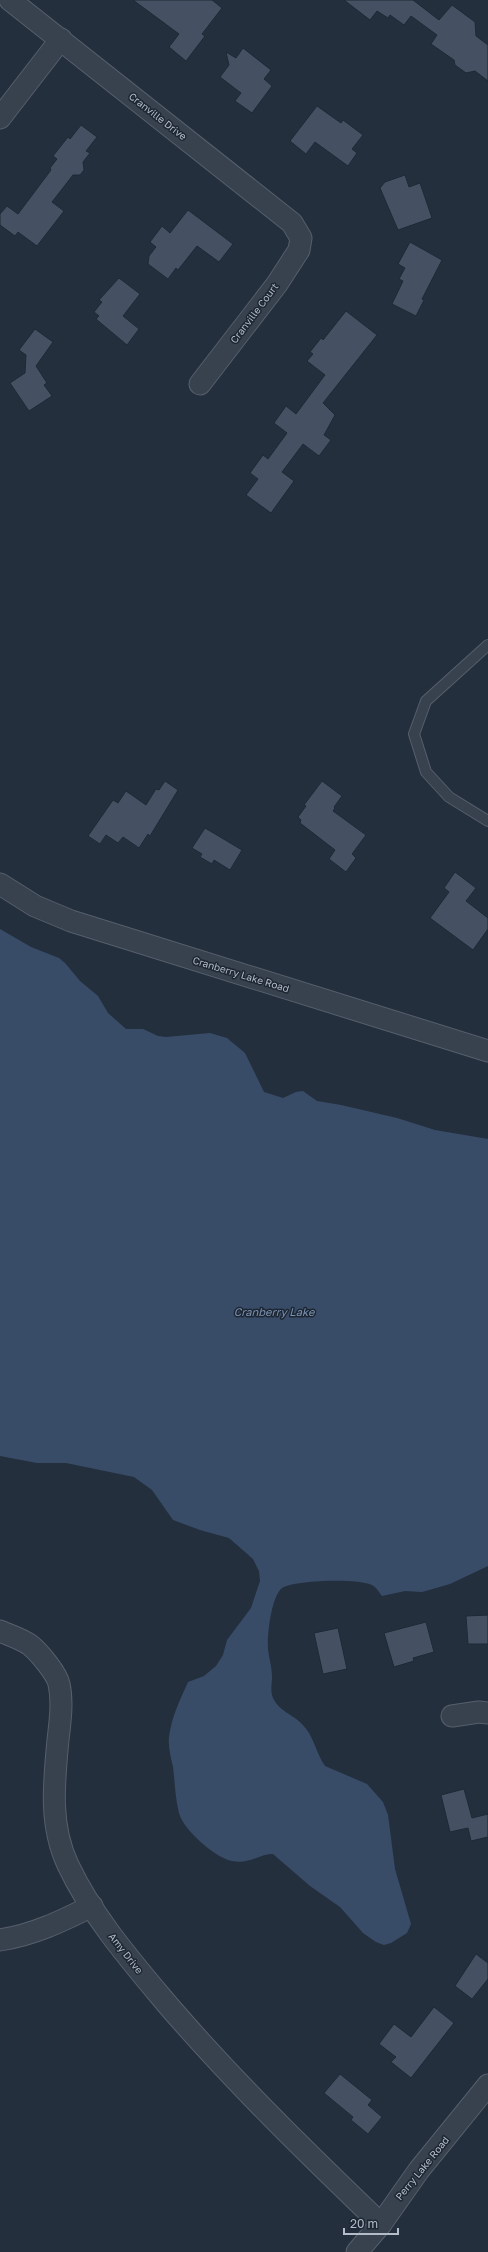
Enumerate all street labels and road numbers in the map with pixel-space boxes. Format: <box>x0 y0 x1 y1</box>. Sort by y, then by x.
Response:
street label: Cranville Drive <box>127 90 189 142</box>
street label: Cranville Court <box>228 281 280 345</box>
street label: Cranberry Lake Road <box>191 954 291 994</box>
street label: Amy Drive <box>106 1930 146 1976</box>
street label: Perry Lake Road <box>393 2134 451 2202</box>

